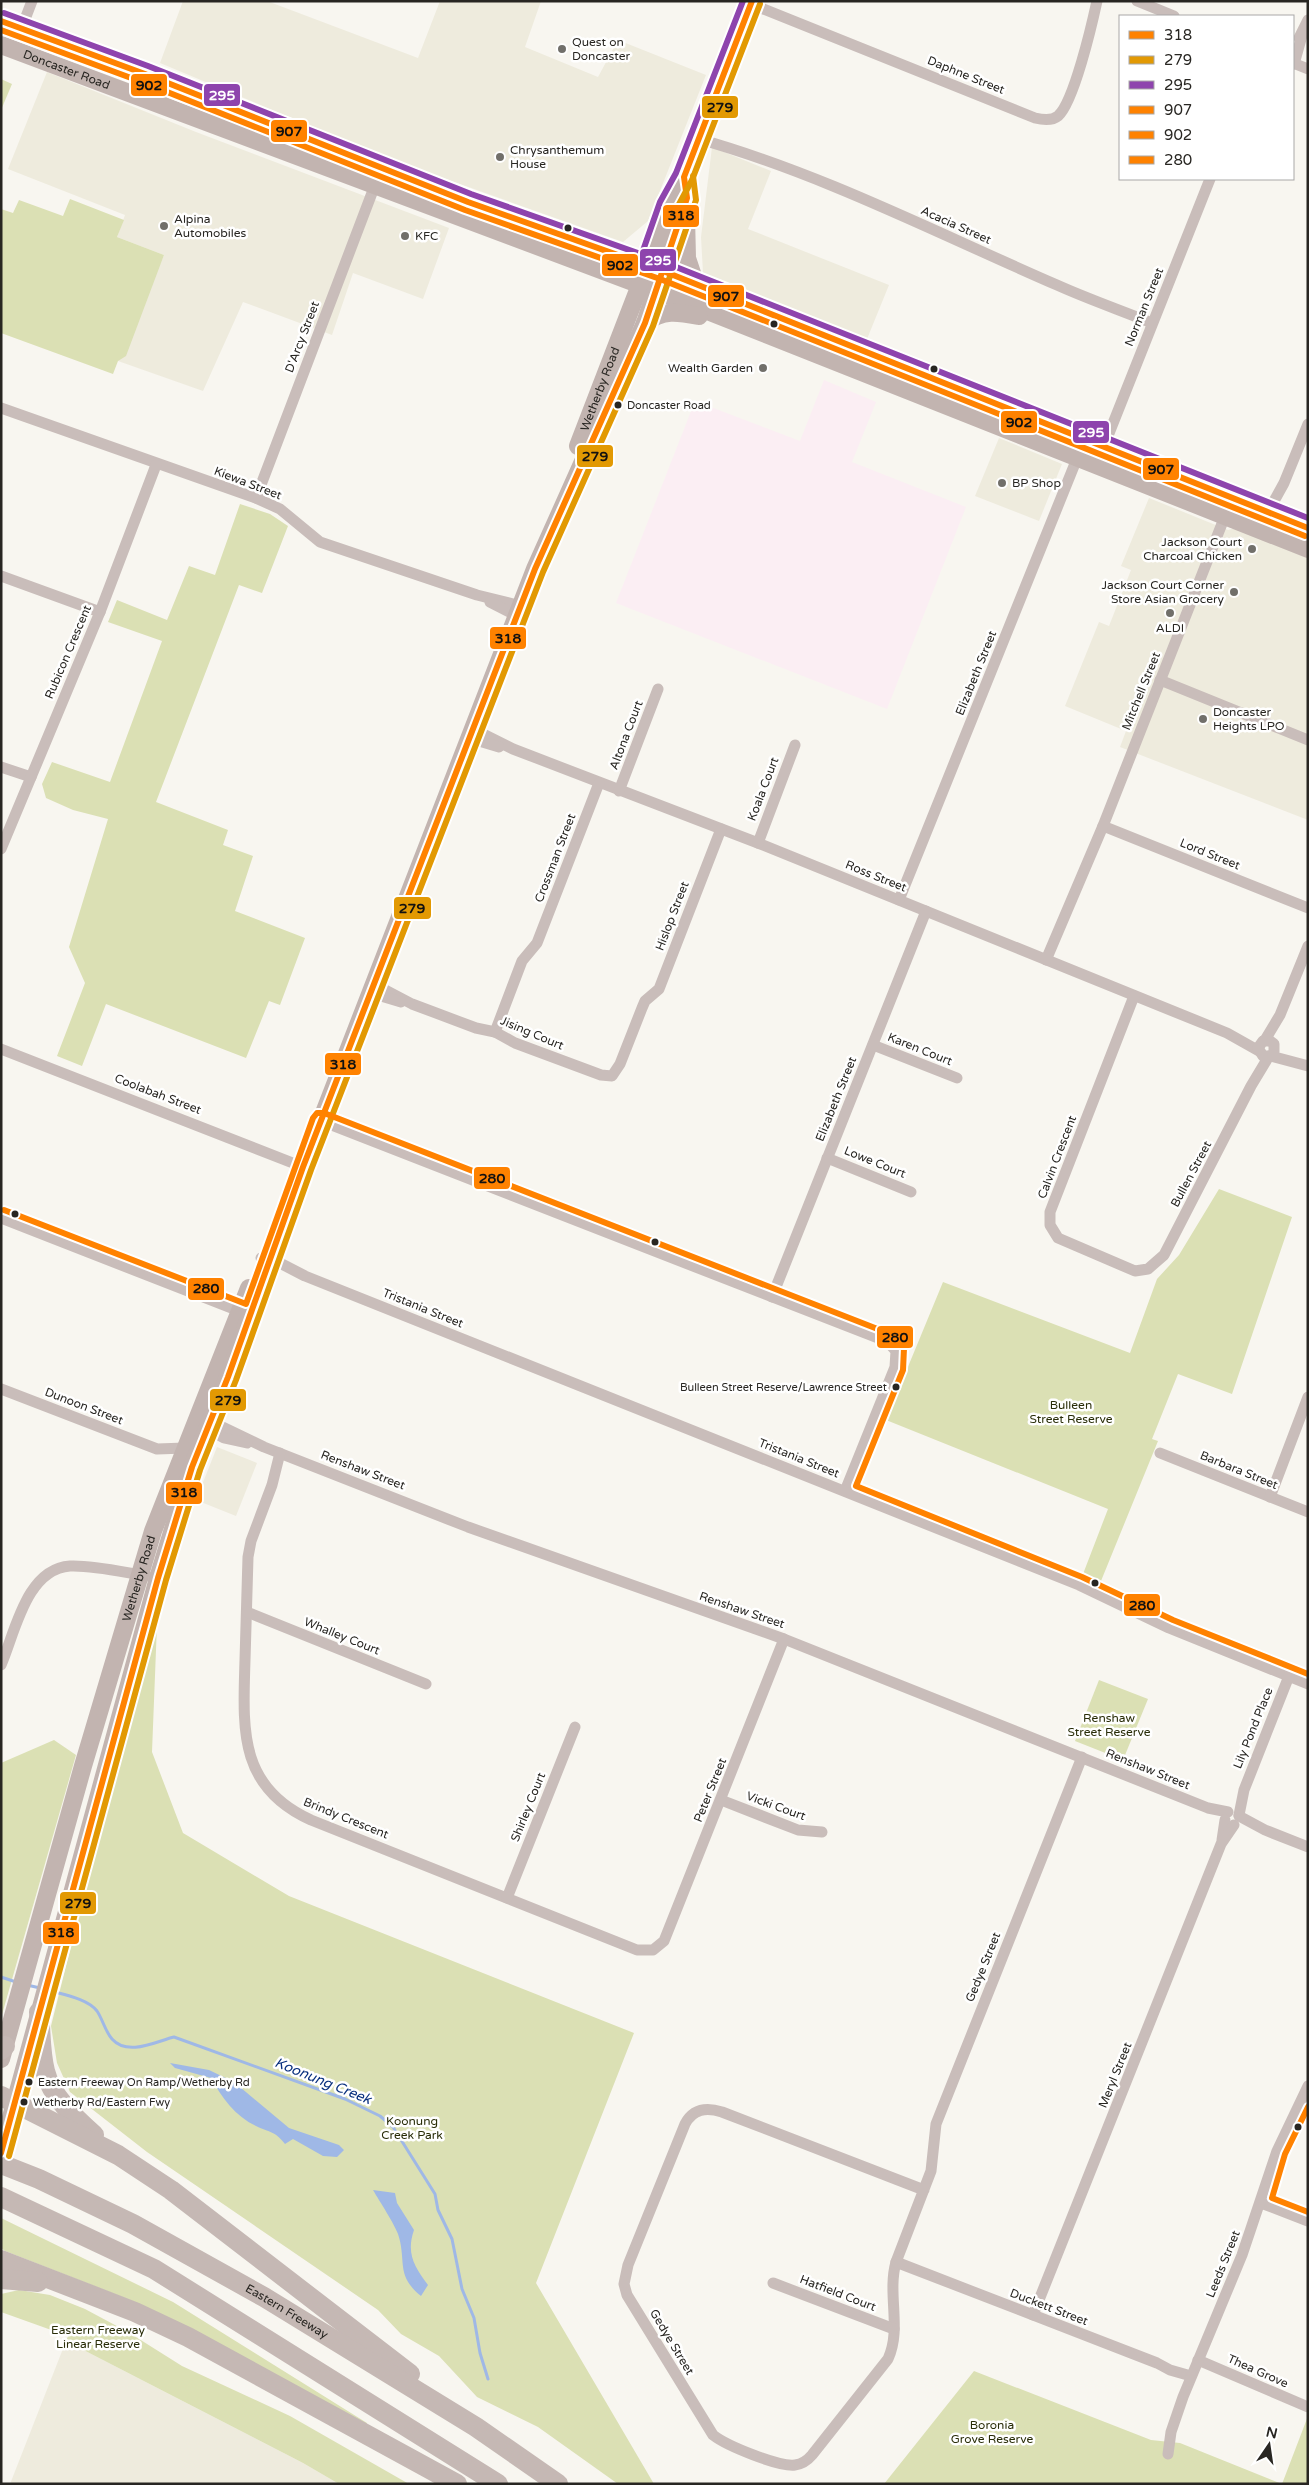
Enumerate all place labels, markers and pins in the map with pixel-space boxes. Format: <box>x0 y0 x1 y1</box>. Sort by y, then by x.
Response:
place label: Quest on Doncaster <box>572 35 631 63</box>
marker: Quest on Doncaster <box>556 43 568 55</box>
place label: Chrysanthemum House <box>510 143 604 171</box>
marker: Chrysanthemum House <box>494 151 506 163</box>
place label: Alpina Automobiles <box>174 212 247 240</box>
marker: Alpina Automobiles <box>158 220 170 232</box>
unlabelled marker <box>563 223 573 233</box>
place label: KFC <box>415 229 438 243</box>
marker: KFC <box>399 230 411 242</box>
unlabelled marker <box>769 319 779 329</box>
place label: Wealth Garden <box>668 361 753 375</box>
marker: Wealth Garden <box>757 362 769 374</box>
unlabelled marker <box>929 364 939 374</box>
place label: Doncaster Road <box>627 399 711 412</box>
marker: Doncaster Road <box>613 400 623 410</box>
place label: BP Shop <box>1012 476 1061 490</box>
marker: BP Shop <box>996 477 1008 489</box>
place label: Jackson Court Charcoal Chicken <box>1143 535 1242 563</box>
marker: Jackson Court Charcoal Chicken <box>1246 543 1258 555</box>
place label: Jackson Court Corner Store Asian Grocery <box>1102 578 1225 606</box>
marker: Jackson Court Corner Store Asian Grocery <box>1228 586 1240 598</box>
marker: ALDI <box>1164 607 1176 619</box>
place label: ALDI <box>1156 621 1184 635</box>
place label: Doncaster Heights LPO <box>1213 705 1285 733</box>
marker: Doncaster Heights LPO <box>1197 713 1209 725</box>
unlabelled marker <box>10 1209 20 1219</box>
unlabelled marker <box>650 1237 660 1247</box>
place label: Bulleen Street Reserve/Lawrence Street <box>680 1381 887 1394</box>
marker: Bulleen Street Reserve/Lawrence Street <box>891 1382 901 1392</box>
unlabelled marker <box>1090 1578 1100 1588</box>
place label: Eastern Freeway On Ramp/Wetherby Rd <box>38 2076 250 2089</box>
marker: Eastern Freeway On Ramp/Wetherby Rd <box>24 2077 34 2087</box>
place label: Wetherby Rd/Eastern Fwy <box>33 2096 170 2109</box>
marker: Wetherby Rd/Eastern Fwy <box>19 2097 29 2107</box>
unlabelled marker <box>1293 2122 1303 2132</box>

